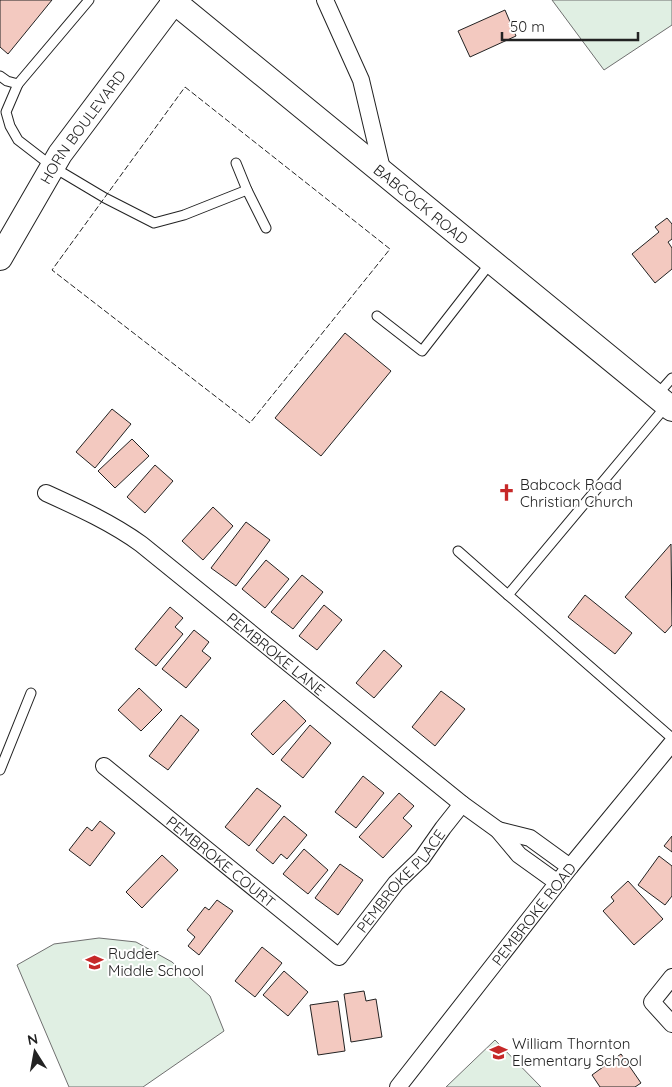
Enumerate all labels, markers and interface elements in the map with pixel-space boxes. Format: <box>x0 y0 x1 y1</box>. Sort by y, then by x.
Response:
scale bar <box>502 10 638 42</box>
text: 50 m <box>510 17 545 36</box>
street label: HORN BOULEVARD <box>35 66 129 187</box>
street label: BABCOCK ROAD <box>370 160 472 248</box>
place label: Babcock Road Christian Church <box>520 475 633 511</box>
church icon: Babcock Road Christian Church <box>496 483 516 503</box>
street label: PEMBROKE LANE <box>223 608 329 699</box>
street label: PEMBROKE COURT <box>163 811 279 911</box>
street label: PEMBROKE PLACE <box>352 825 449 936</box>
street label: PEMBROKE ROAD <box>487 858 580 969</box>
place label: Rudder Middle School <box>108 944 204 980</box>
school or university icon: Rudder Middle School <box>84 952 104 972</box>
north arrow <box>10 1027 60 1077</box>
text: N <box>26 1029 39 1049</box>
place label: William Thornton Elementary School <box>512 1034 642 1070</box>
school or university icon: William Thornton Elementary School <box>488 1042 508 1062</box>

